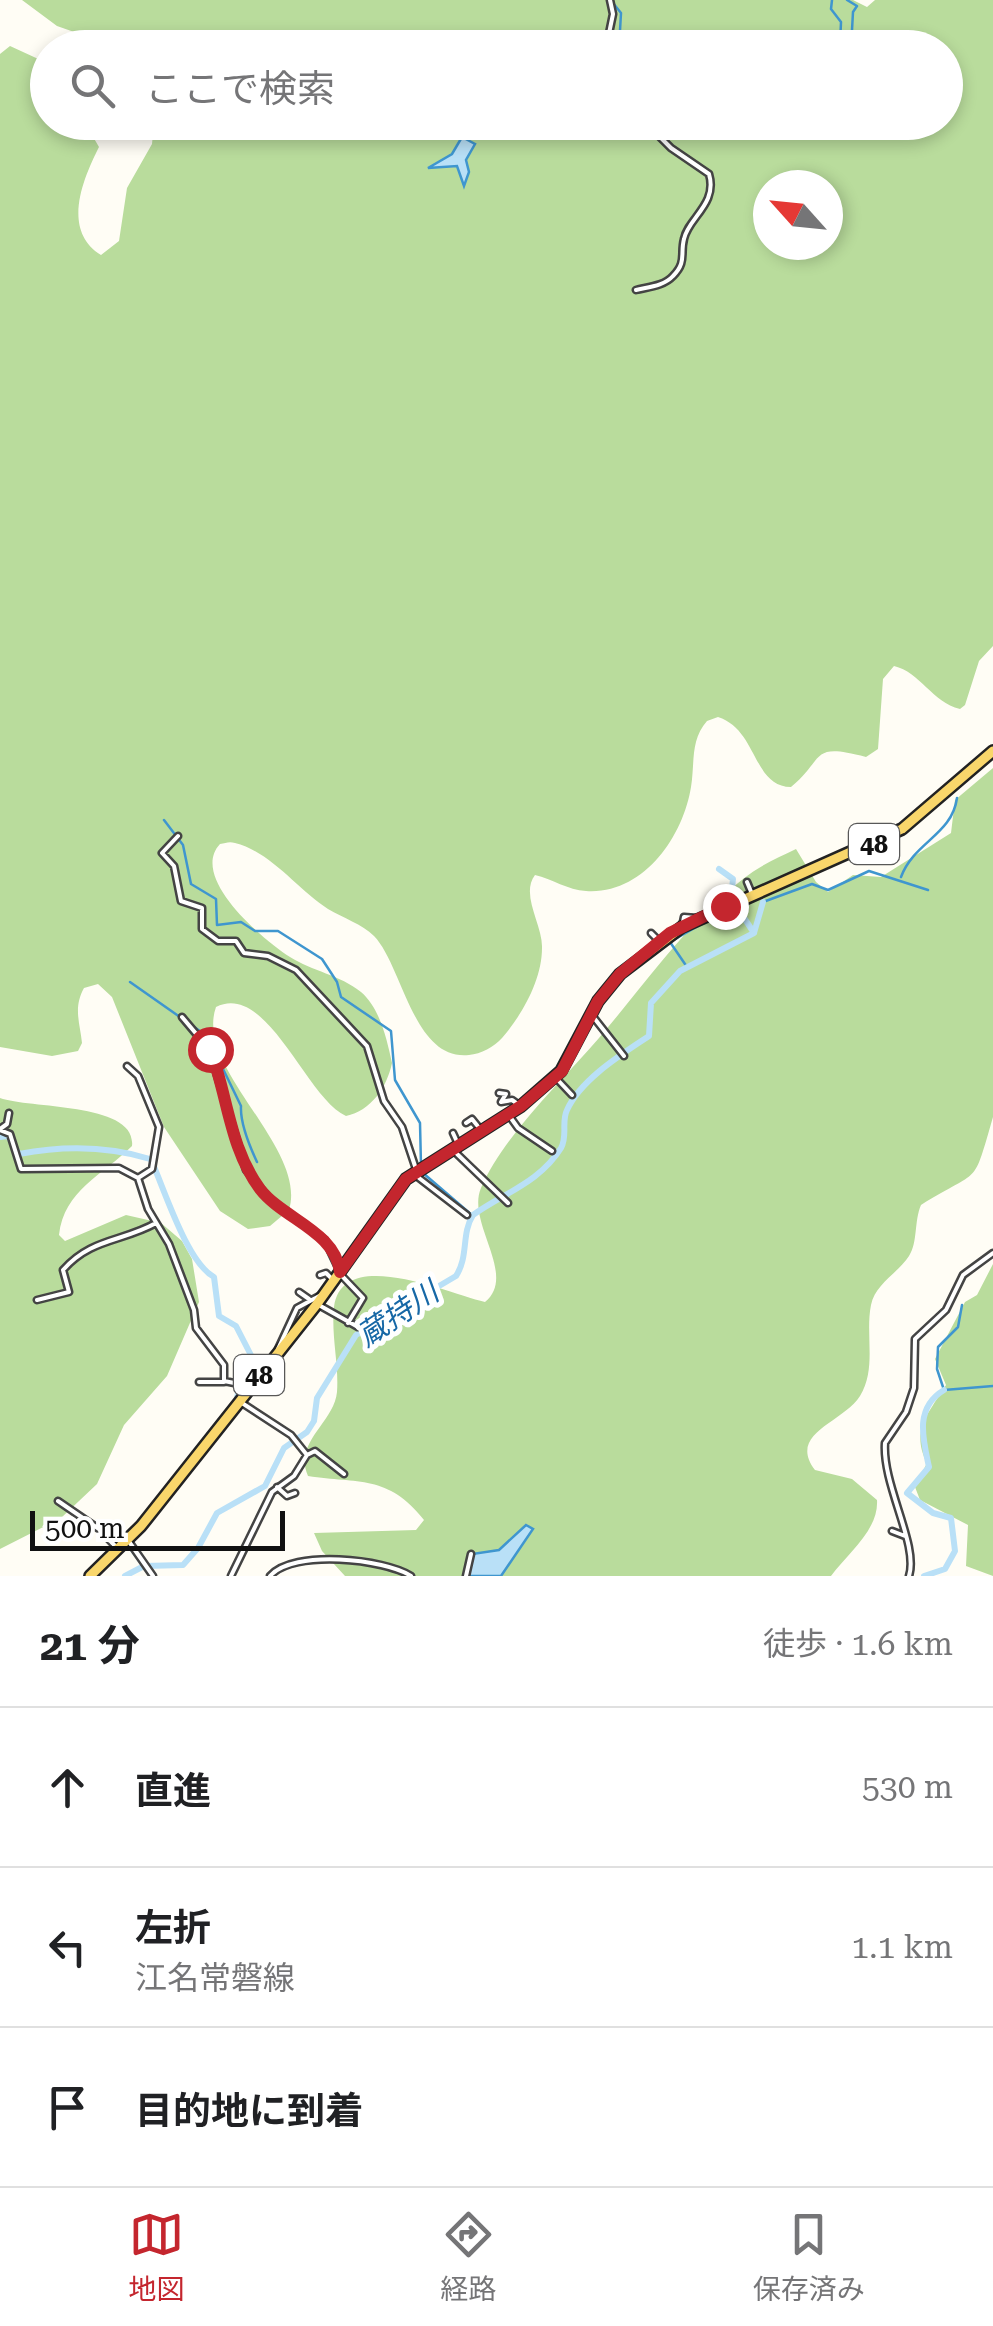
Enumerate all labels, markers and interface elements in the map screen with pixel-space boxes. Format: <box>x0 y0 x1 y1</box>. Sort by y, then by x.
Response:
search box <box>30 30 963 140</box>
icon: search <box>65 58 120 113</box>
text: ここで検索 <box>145 67 335 111</box>
north arrow <box>753 170 843 260</box>
road number: 48 <box>849 824 899 864</box>
route end <box>703 884 749 930</box>
route start <box>188 1027 234 1073</box>
water label: 蔵持川 <box>351 1272 447 1353</box>
road number: 48 <box>234 1355 284 1395</box>
scale bar <box>30 1506 285 1550</box>
text: 500 m <box>45 1512 125 1545</box>
text: 21 分 <box>40 1621 140 1670</box>
text: 徒歩 · 1.6 km <box>763 1625 953 1663</box>
icon: ahead <box>40 1760 95 1815</box>
text: 530 m <box>862 1768 953 1806</box>
text: 直進 <box>135 1769 211 1813</box>
text: 左折 <box>135 1906 211 1950</box>
icon: left <box>40 1920 95 1975</box>
text: 1.1 km <box>851 1928 953 1966</box>
text: 江名常磐線 <box>135 1959 295 1997</box>
icon: arrive <box>40 2080 95 2135</box>
text: 目的地に到着 <box>135 2089 363 2133</box>
tab: 地図 <box>128 2207 184 2307</box>
tab: 経路 <box>440 2207 497 2307</box>
tab: 保存済み <box>753 2207 865 2307</box>

